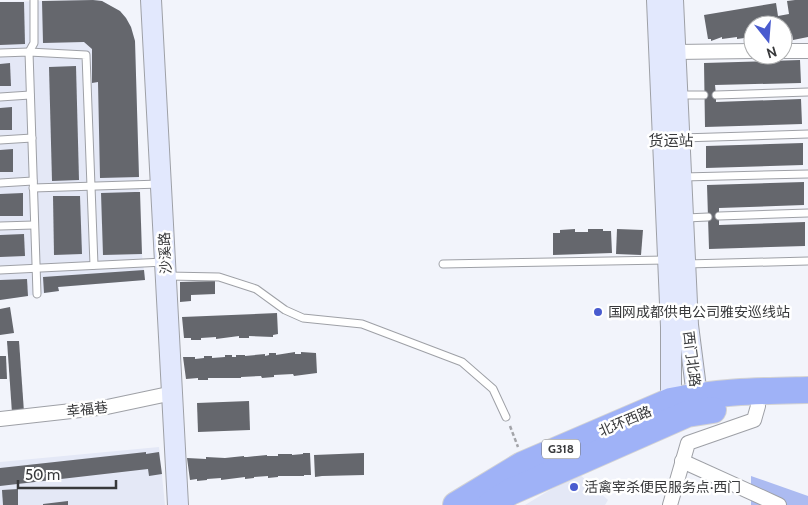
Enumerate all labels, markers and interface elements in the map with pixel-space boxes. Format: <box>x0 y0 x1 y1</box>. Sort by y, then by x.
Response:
north arrow <box>743 15 793 65</box>
text: N <box>764 42 779 62</box>
district label: 货运站 <box>648 132 694 150</box>
street label: 沙溪路 <box>155 232 175 274</box>
place label: 国网成都供电公司雅安巡线站 <box>608 303 790 321</box>
marker: 国网成都供电公司雅安巡线站 <box>592 306 604 318</box>
street label: 西门北路 <box>680 330 704 388</box>
street label: 幸福巷 <box>65 398 109 420</box>
street label: 北环西路 <box>596 402 654 440</box>
road number: G318 <box>542 439 580 458</box>
scale bar <box>18 458 115 490</box>
text: 50 m <box>25 466 60 484</box>
place label: 活禽宰杀便民服务点·西门 <box>584 478 741 496</box>
marker: 活禽宰杀便民服务点·西门 <box>568 481 580 493</box>

